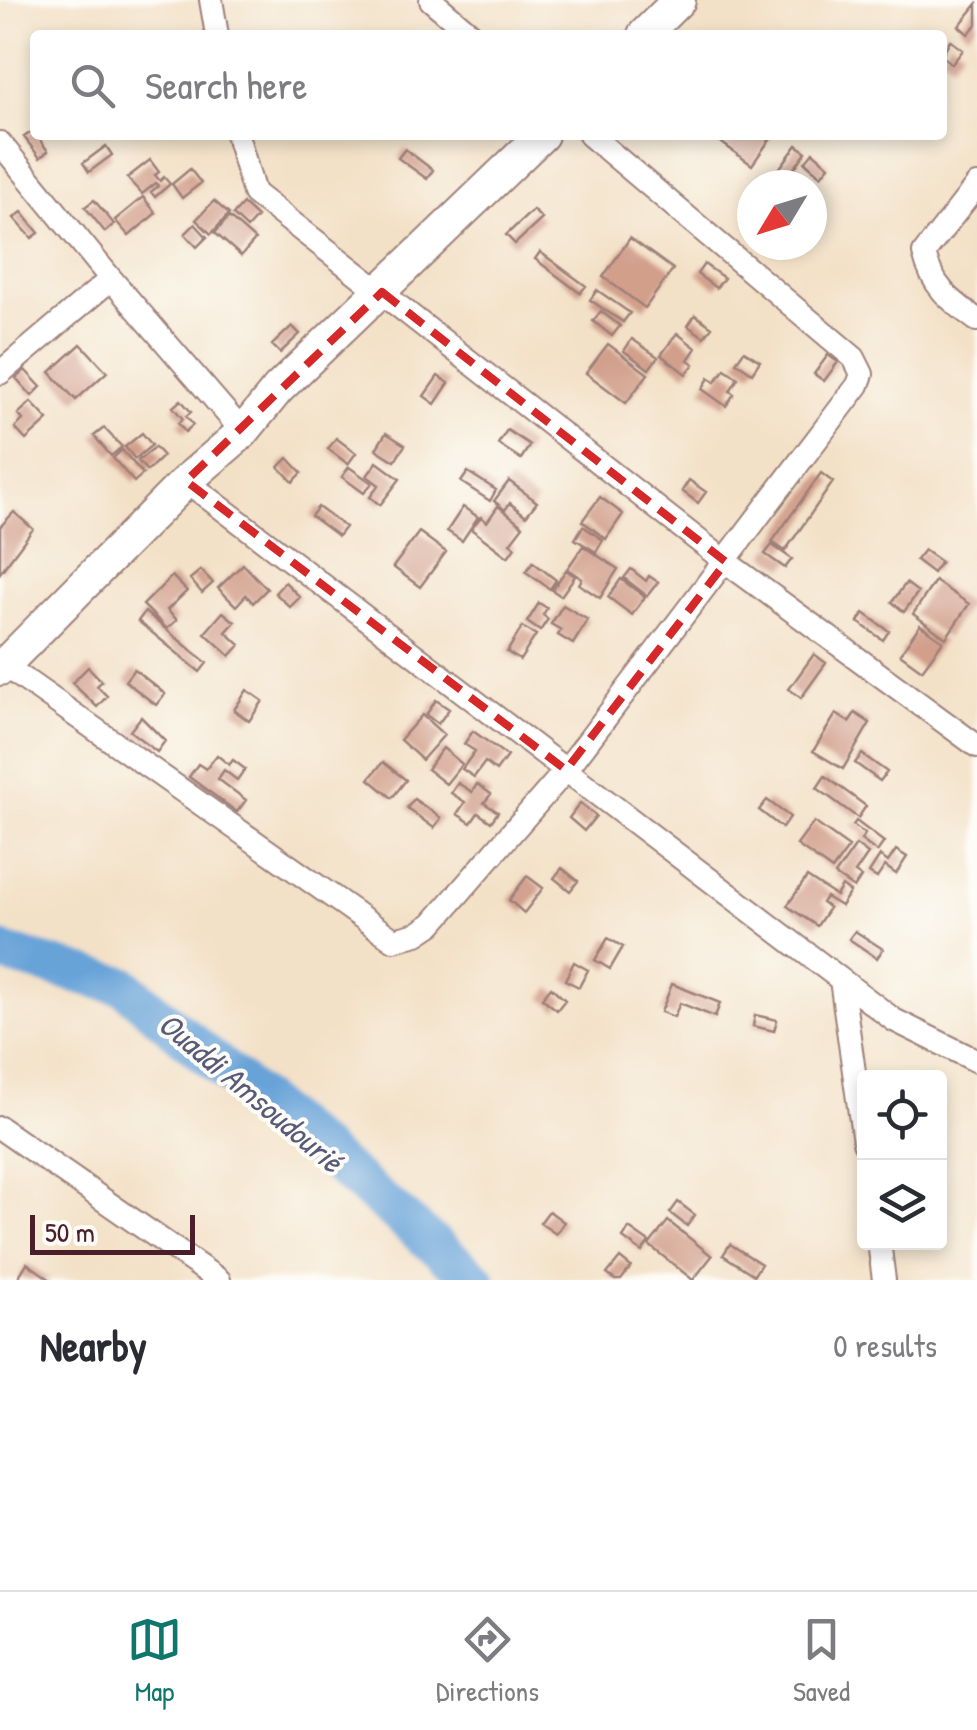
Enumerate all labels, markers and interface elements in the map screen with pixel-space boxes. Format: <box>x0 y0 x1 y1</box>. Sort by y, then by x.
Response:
search box <box>30 30 947 140</box>
icon: search <box>65 58 120 113</box>
text: Search here <box>145 59 307 111</box>
north arrow <box>737 170 827 260</box>
water label: Ouaddi Amsoudourié <box>150 1002 353 1183</box>
map controls <box>857 1070 947 1250</box>
button: locate <box>857 1070 947 1160</box>
button: layers <box>857 1160 947 1250</box>
scale bar <box>30 1210 195 1254</box>
text: 50 m <box>45 1213 95 1251</box>
text: Nearby <box>40 1317 147 1374</box>
text: 0 results <box>833 1324 937 1367</box>
tab: Map <box>127 1612 182 1710</box>
tab: Directions <box>436 1612 539 1710</box>
tab: Saved <box>793 1612 850 1710</box>

